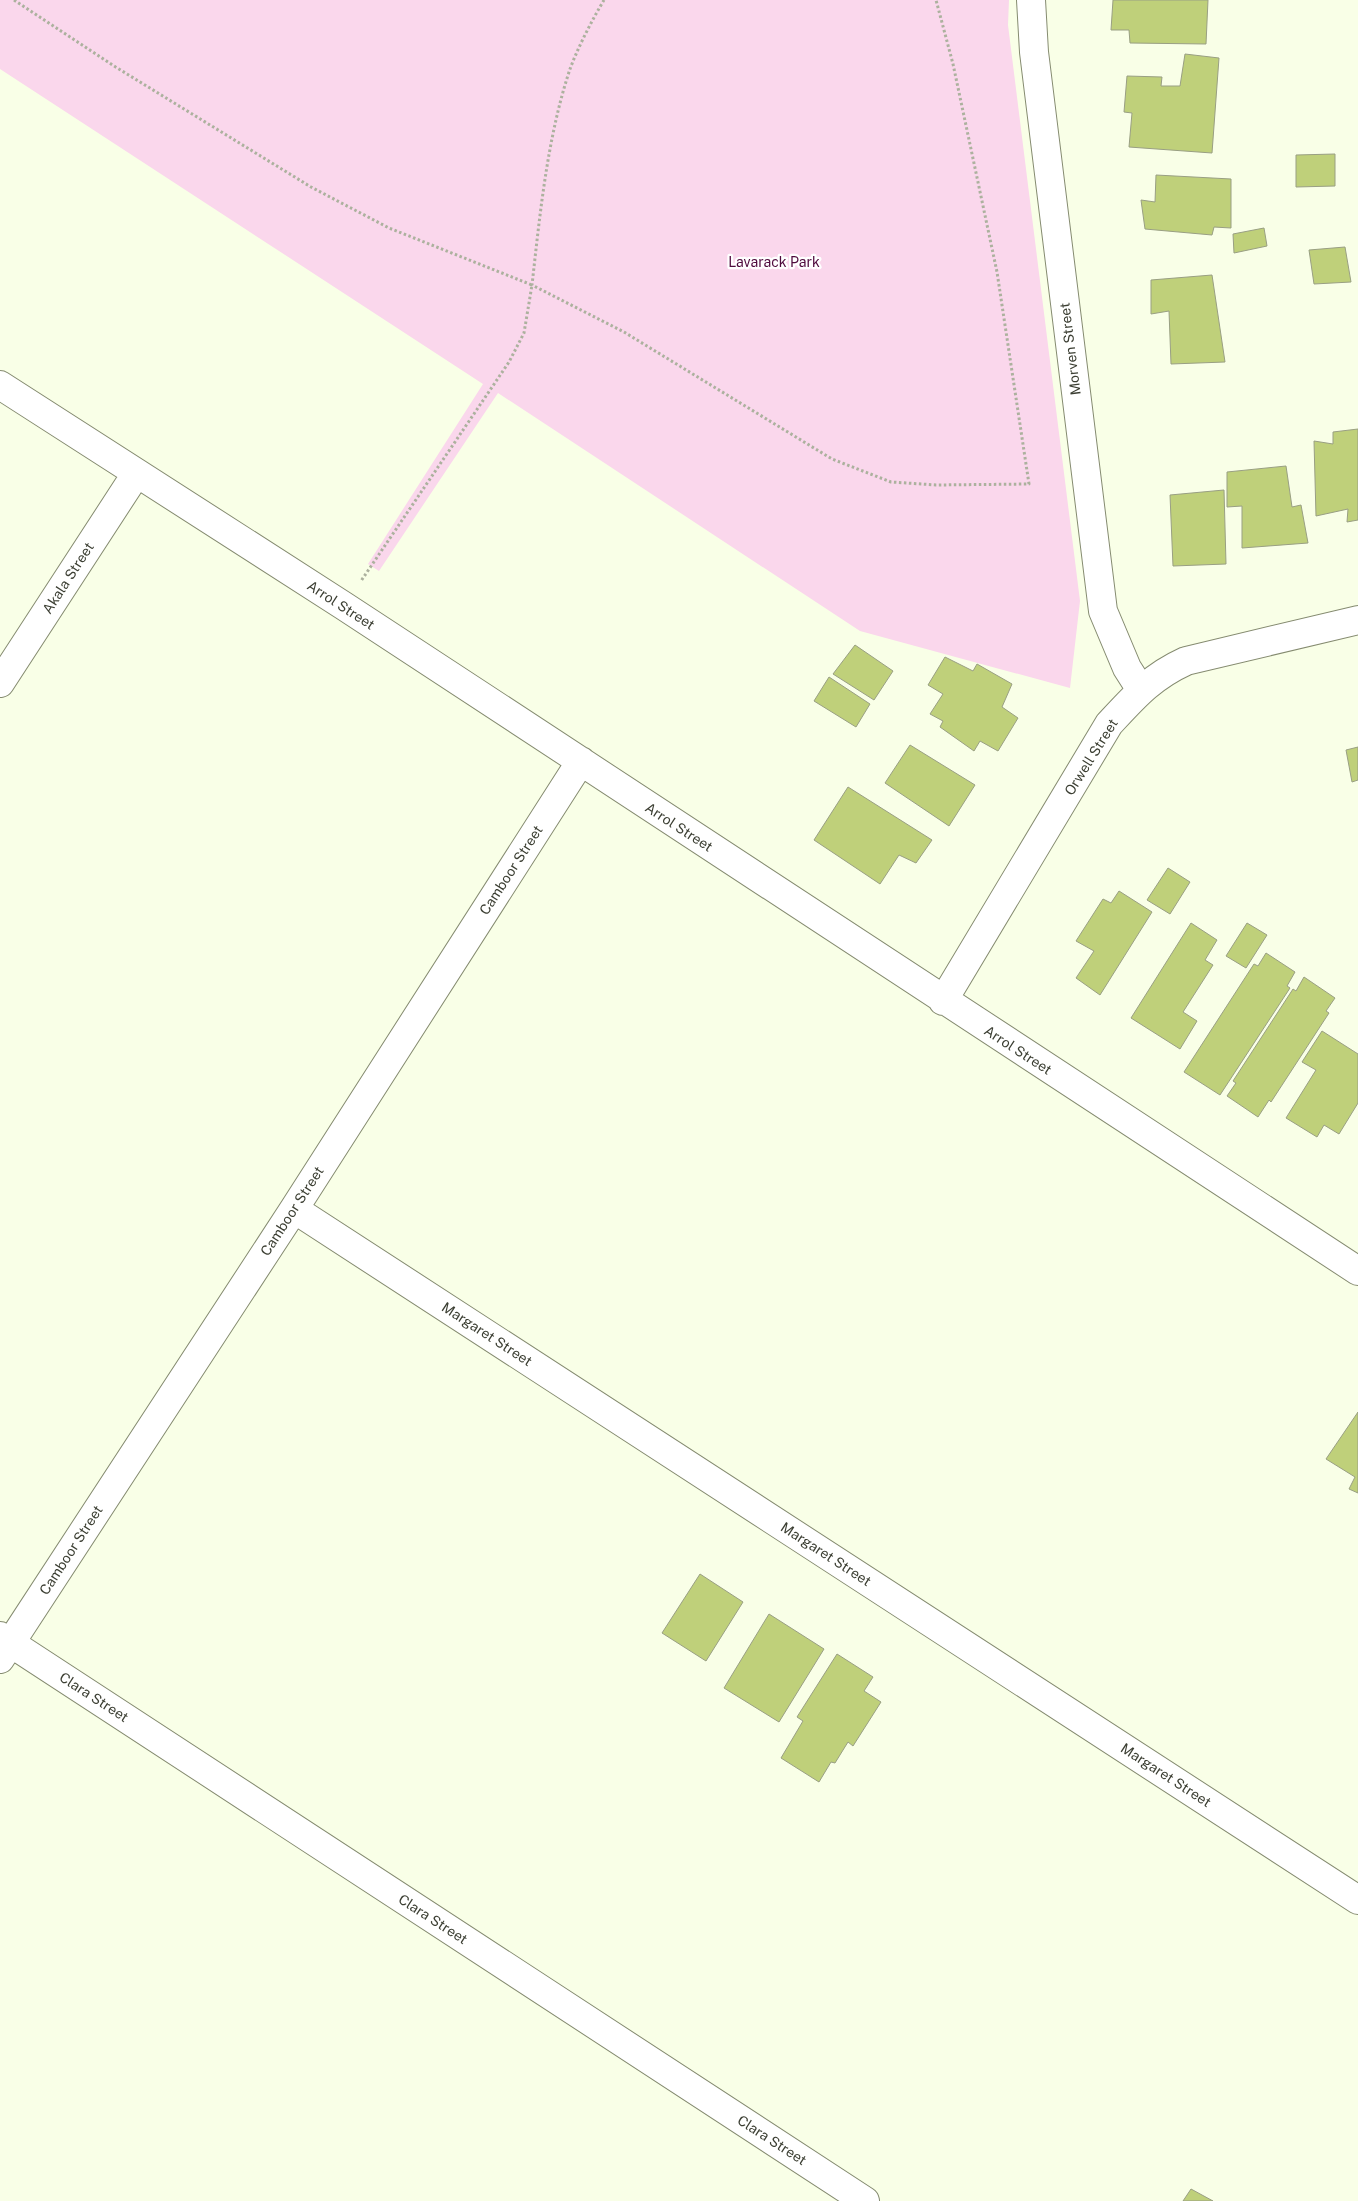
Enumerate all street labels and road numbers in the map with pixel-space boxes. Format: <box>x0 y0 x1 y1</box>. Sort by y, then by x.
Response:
street label: Morven Street <box>1056 302 1084 396</box>
street label: Akala Street <box>39 539 97 617</box>
street label: Arrol Street <box>304 577 378 633</box>
street label: Orwell Street <box>1061 716 1121 798</box>
street label: Arrol Street <box>642 799 716 855</box>
street label: Camboor Street <box>476 822 546 918</box>
street label: Arrol Street <box>981 1022 1055 1078</box>
street label: Camboor Street <box>257 1163 327 1259</box>
street label: Margaret Street <box>439 1299 535 1369</box>
street label: Camboor Street <box>36 1502 106 1598</box>
street label: Margaret Street <box>778 1519 874 1589</box>
street label: Clara Street <box>57 1669 131 1725</box>
street label: Margaret Street <box>1118 1740 1214 1810</box>
street label: Clara Street <box>396 1891 470 1947</box>
street label: Clara Street <box>735 2112 809 2168</box>

